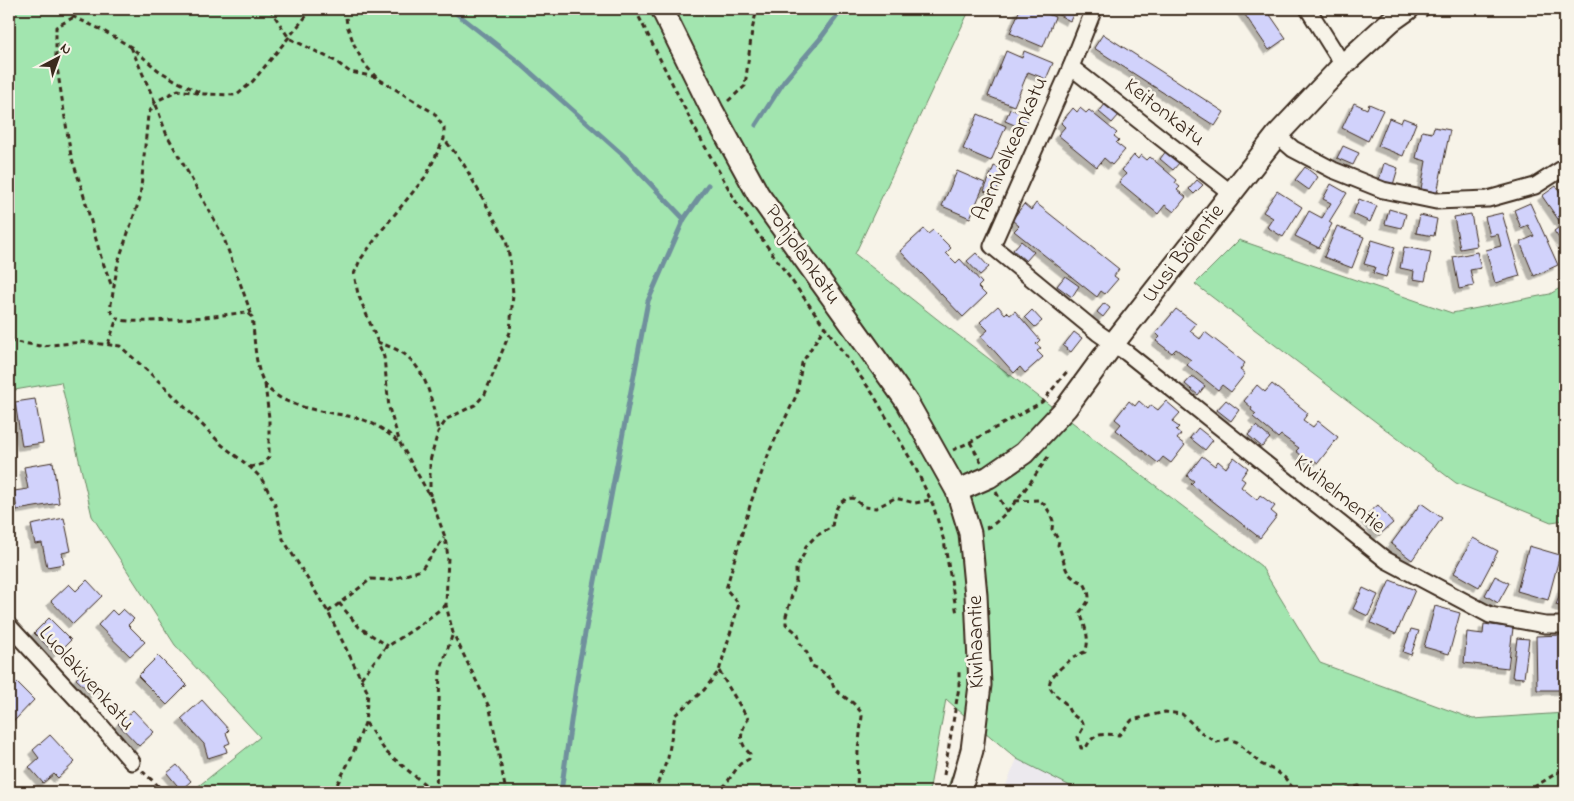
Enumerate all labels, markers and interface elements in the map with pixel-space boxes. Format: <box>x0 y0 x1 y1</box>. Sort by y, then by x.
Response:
north arrow <box>32 32 82 82</box>
text: N <box>55 38 76 60</box>
street label: Keitonkatu <box>1116 71 1212 155</box>
street label: Aarnivalkeankatu <box>965 72 1057 226</box>
street label: Uusi Bölentie <box>1135 197 1233 310</box>
street label: Pohjolankatu <box>756 198 848 312</box>
street label: Kivihelmentie <box>1286 448 1392 542</box>
street label: Kivihaantie <box>960 595 994 689</box>
street label: Luolakivenkatu <box>30 619 142 739</box>

